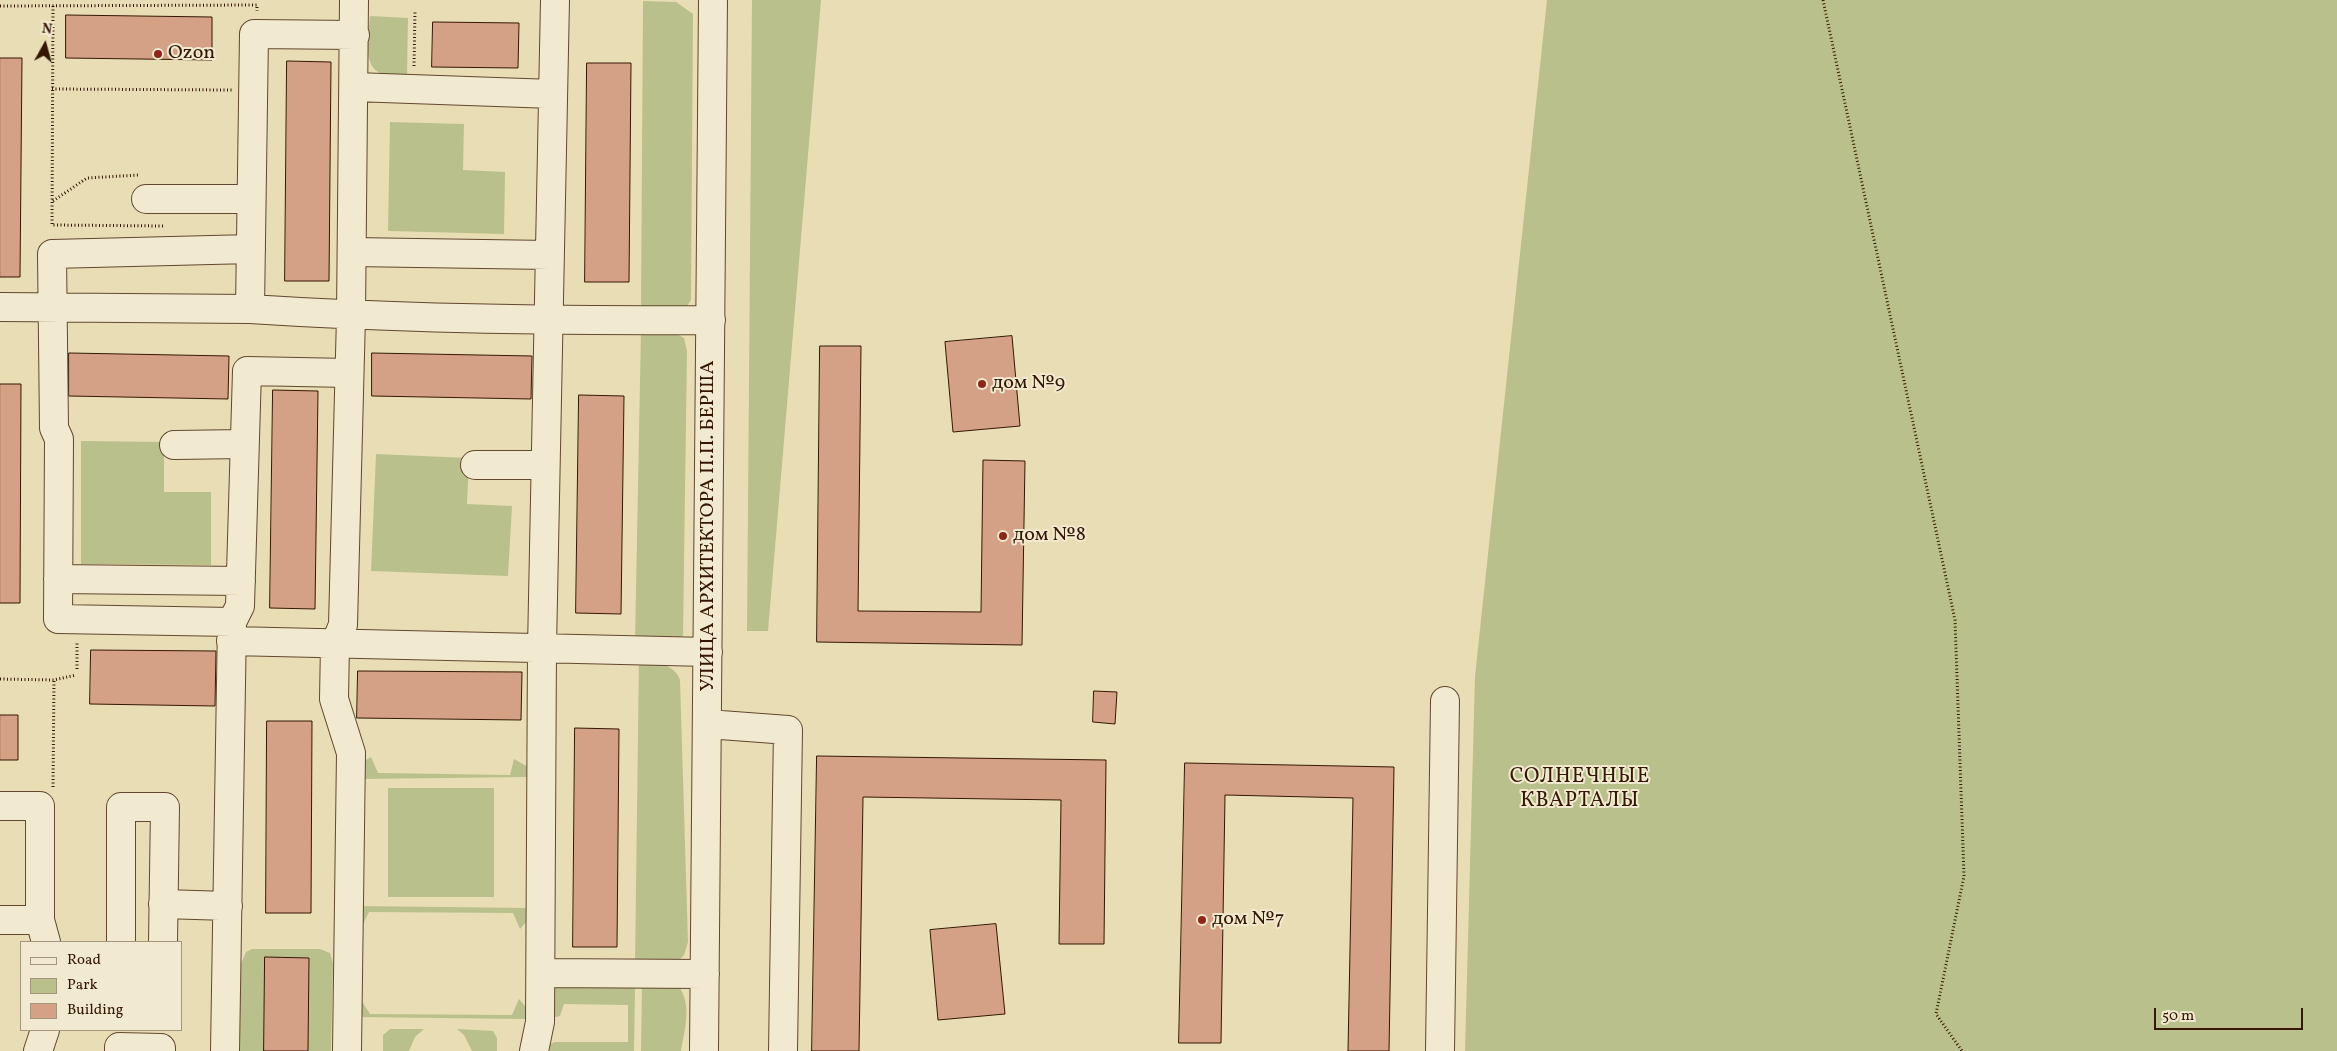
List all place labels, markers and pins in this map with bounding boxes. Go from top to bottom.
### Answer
place label: Ozon [168,42,215,66]
marker: Ozon [152,48,164,60]
place label: дом №9 [992,372,1065,396]
marker: дом №9 [976,378,988,390]
place label: дом №8 [1013,524,1086,548]
marker: дом №8 [997,530,1009,542]
place label: дом №7 [1212,908,1284,932]
marker: дом №7 [1196,914,1208,926]

